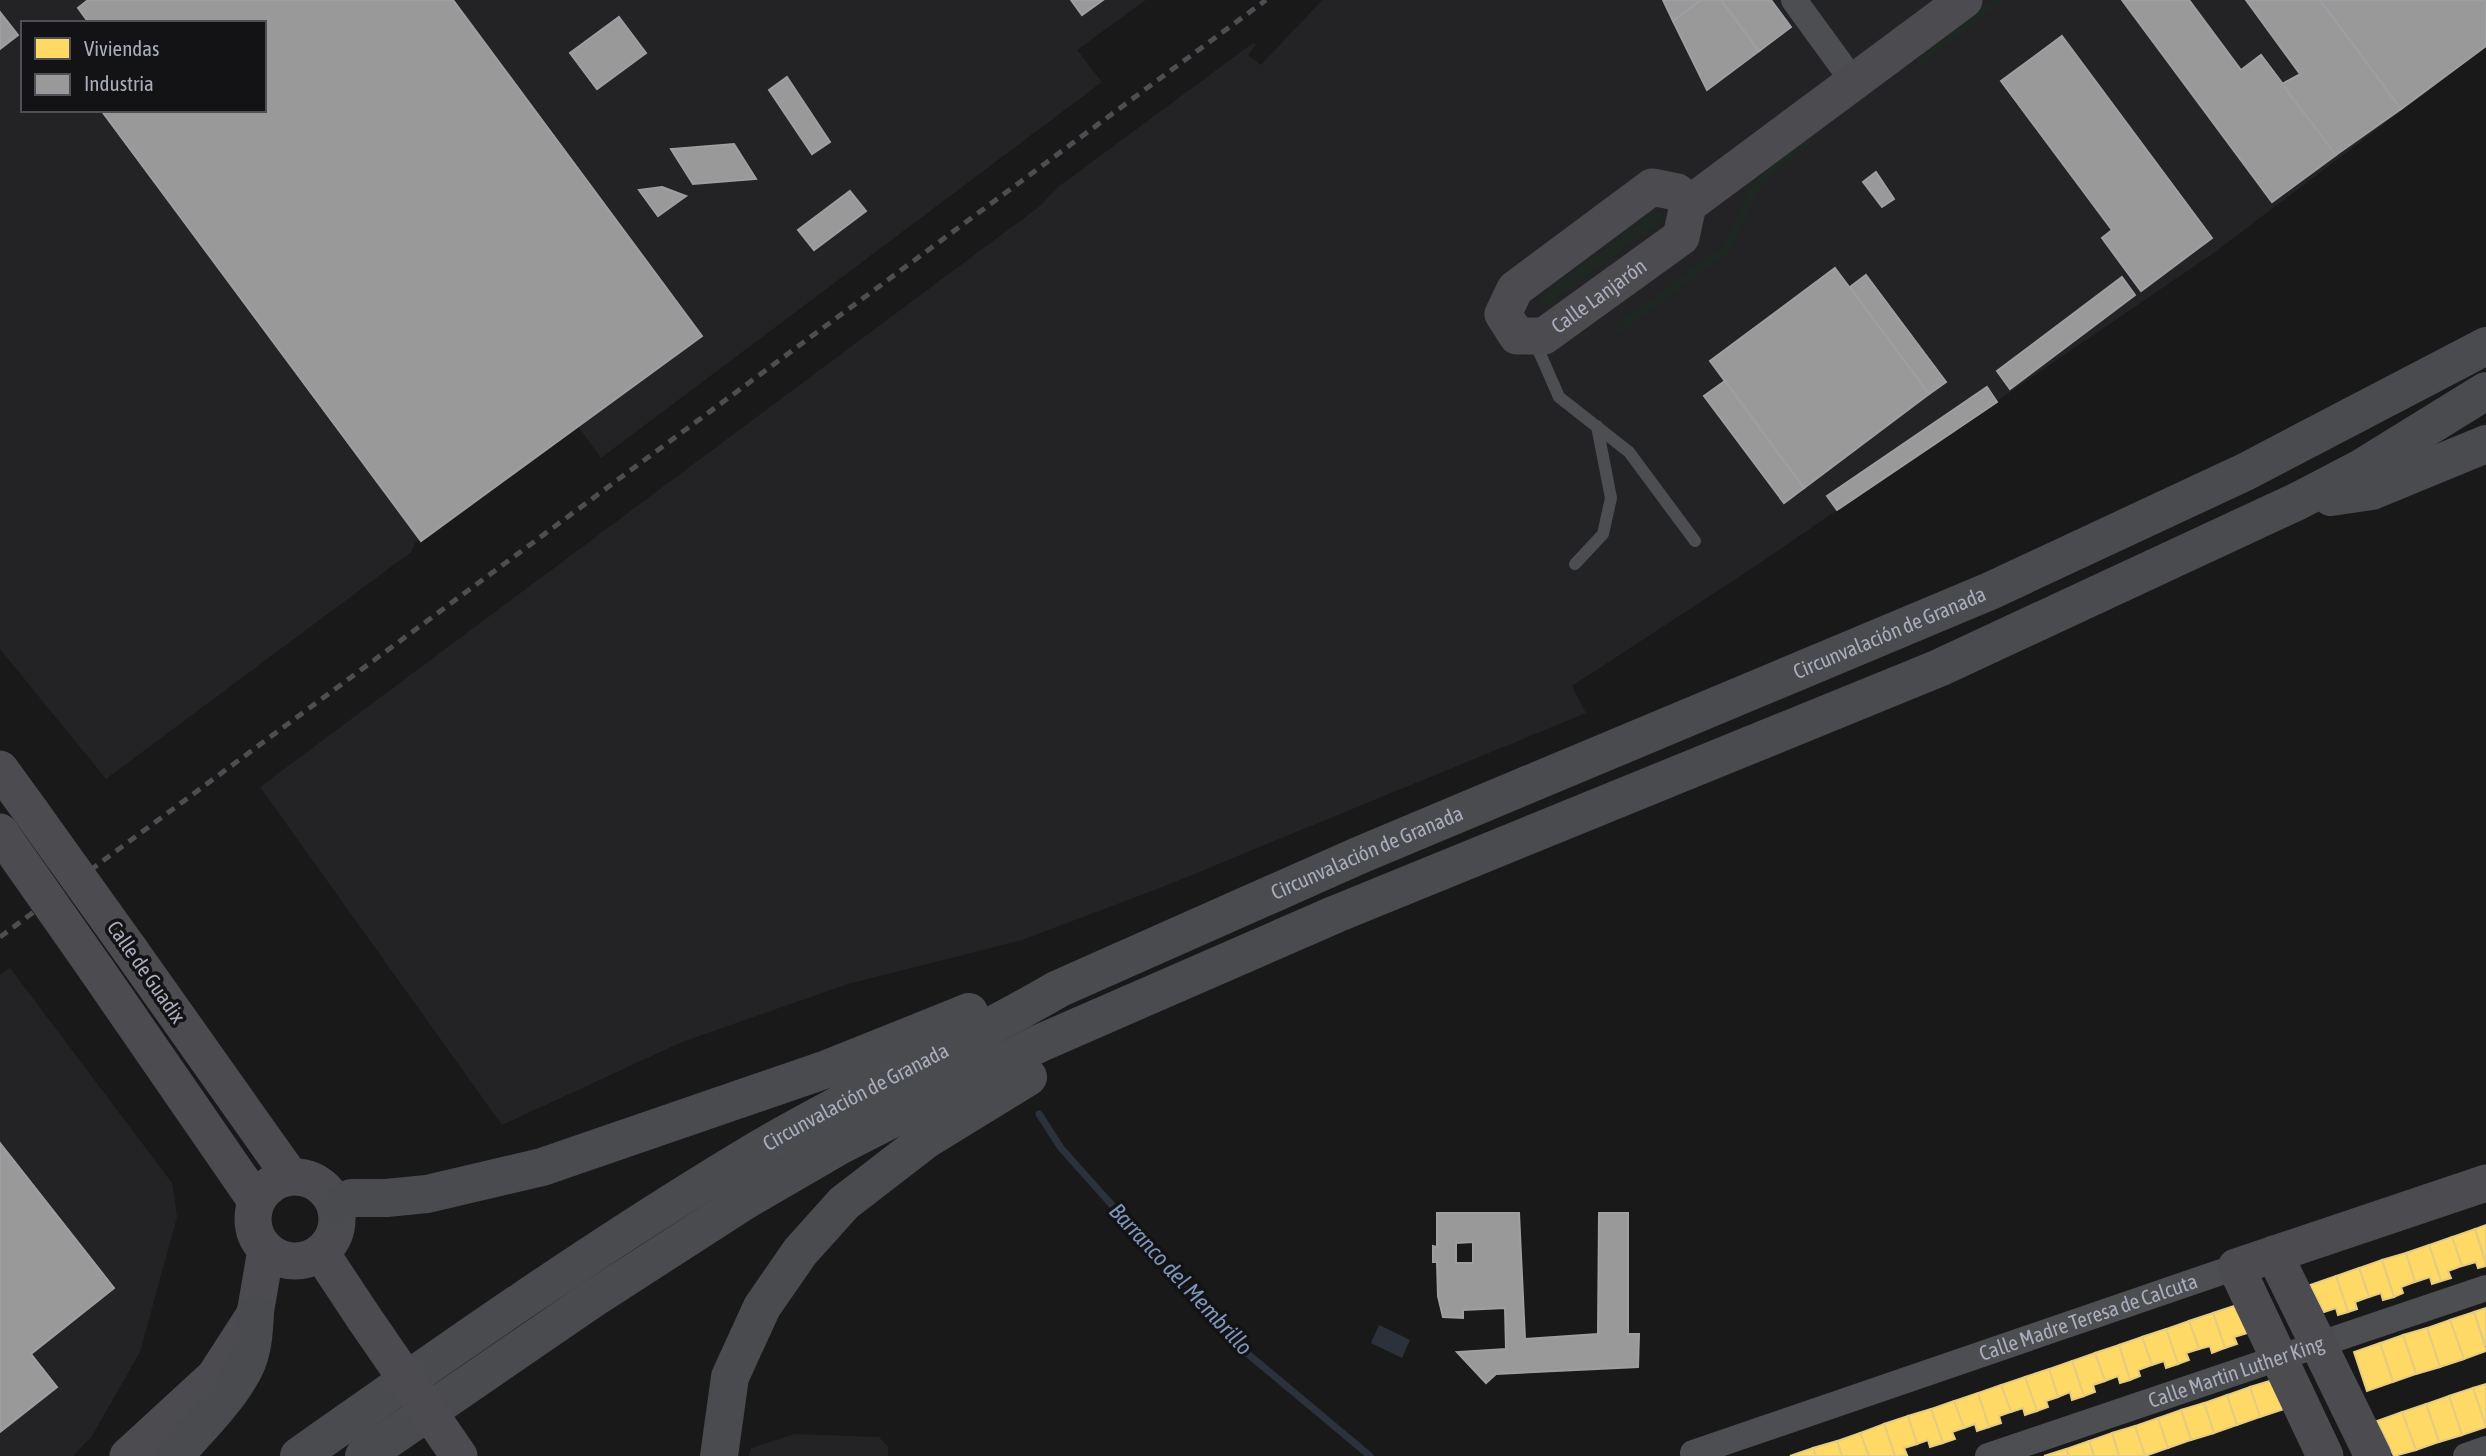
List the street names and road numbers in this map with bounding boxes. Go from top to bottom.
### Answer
street label: Calle Lanjarón [1546,253,1651,338]
street label: Circunvalación de Granada [1789,581,1989,683]
street label: Circunvalación de Granada [1267,800,1466,904]
street label: Calle de Guadix [103,916,191,1028]
street label: Circunvalación de Granada [758,1038,952,1155]
street label: Calle Madre Teresa de Calcuta [1976,1268,2200,1365]
street label: Calle Martin Luther King [2145,1331,2327,1412]

